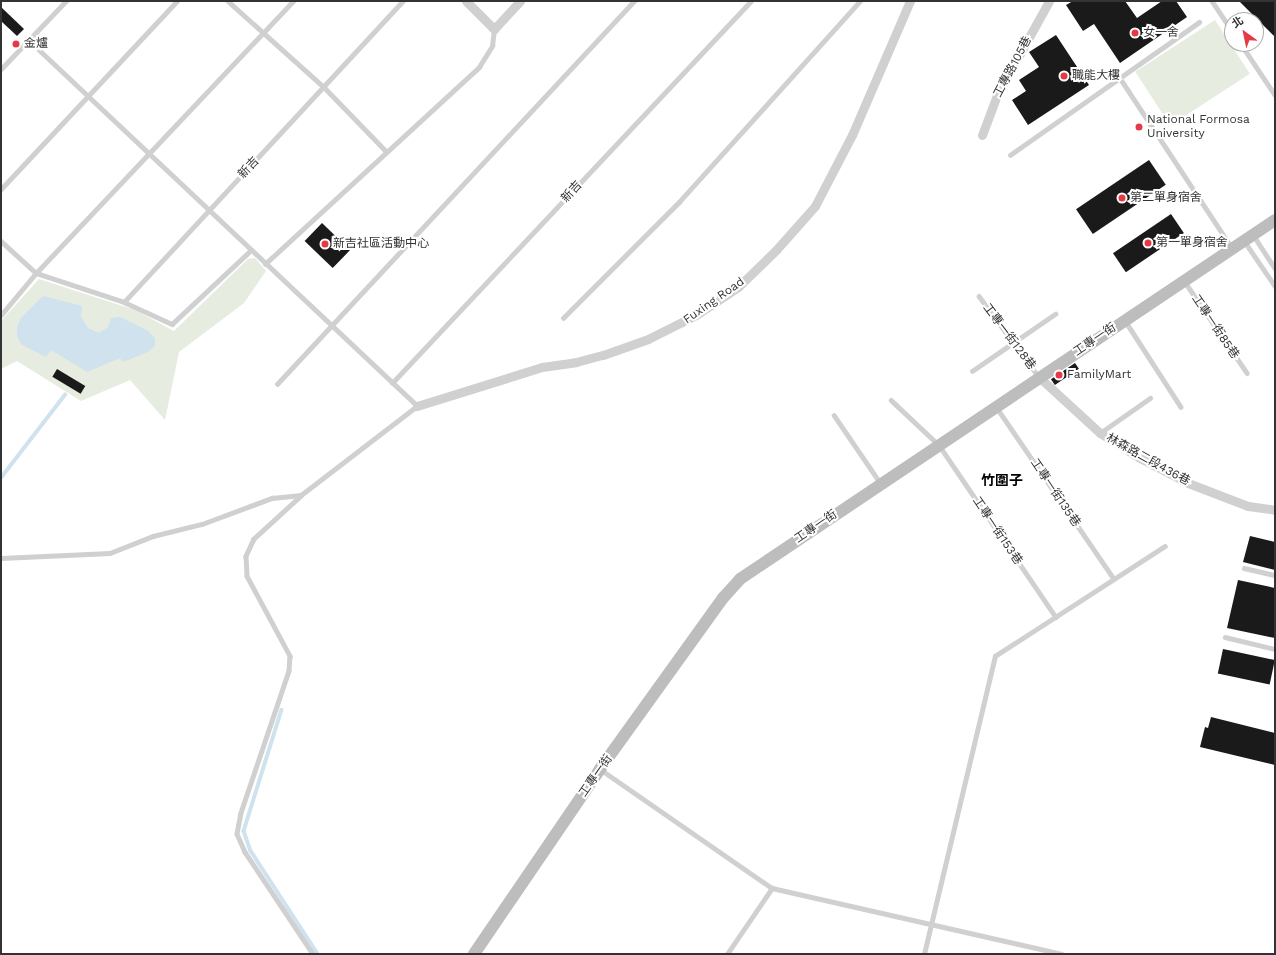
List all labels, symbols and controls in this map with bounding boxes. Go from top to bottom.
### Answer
north arrow [1224,12,1264,52]
text: 北 [1230,14,1246,31]
place label: 女一舍 [1143,26,1179,40]
marker: 女一舍 [1130,28,1140,38]
street label: 工專路105巷 [991,34,1035,100]
place label: 金爐 [24,37,48,51]
marker: 金爐 [11,39,21,49]
place label: 職能大樓 [1072,69,1120,83]
marker: 職能大樓 [1059,71,1069,81]
place label: National Formosa University [1147,113,1250,141]
marker: National Formosa University [1134,122,1144,132]
street label: 新吉 [236,154,262,182]
street label: 新吉 [559,178,585,206]
place label: 第二單身宿舍 [1130,191,1202,205]
marker: 第二單身宿舍 [1117,193,1127,203]
place label: 第一單身宿舍 [1156,236,1228,250]
place label: 新吉社區活動中心 [333,237,429,251]
marker: 第一單身宿舍 [1143,238,1153,248]
marker: 新吉社區活動中心 [320,239,330,249]
street label: Fuxing Road [681,275,747,327]
street label: 工專一街85巷 [1188,292,1242,362]
street label: 工專一街128巷 [979,301,1039,373]
street label: 工專一街 [1071,321,1119,359]
place label: FamilyMart [1067,368,1131,382]
marker: FamilyMart [1054,370,1064,380]
street label: 林森路二段436巷 [1104,431,1192,489]
street label: 工專一街135巷 [1027,456,1083,530]
district label: 竹圍子 [981,472,1023,488]
street label: 工專一街153巷 [969,494,1025,568]
street label: 工專一街 [792,508,840,546]
street label: 工專一街 [576,752,616,800]

